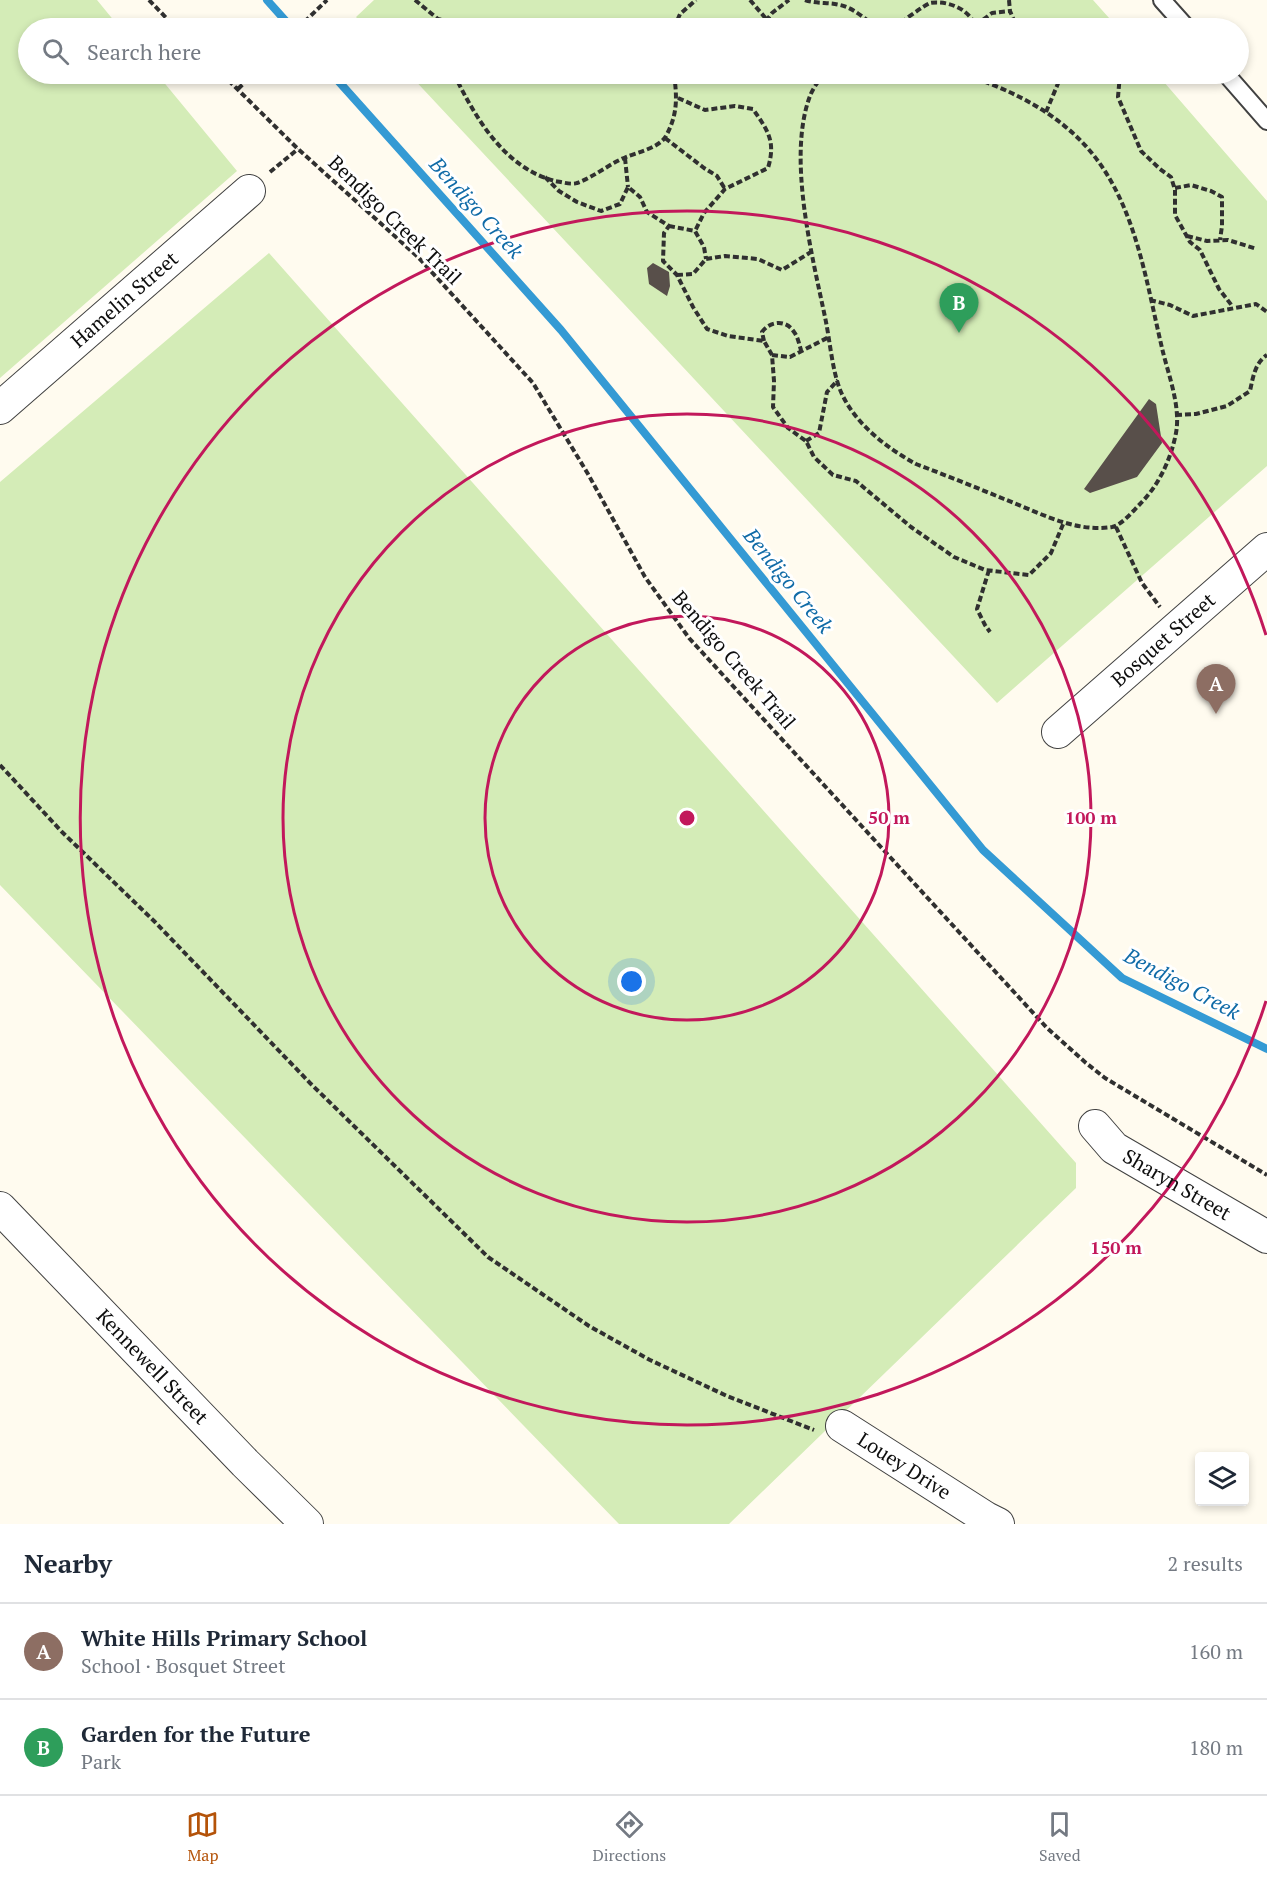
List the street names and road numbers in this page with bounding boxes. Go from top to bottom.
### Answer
street label: Bendigo Creek Trail [323,149,468,290]
street label: Hamelin Street [65,245,184,353]
street label: Bendigo Creek Trail [667,585,802,735]
street label: Bosquet Street [1105,586,1221,692]
street label: Sharyn Street [1118,1142,1237,1227]
street label: Kennewell Street [91,1303,215,1430]
street label: Louey Drive [853,1426,957,1505]

